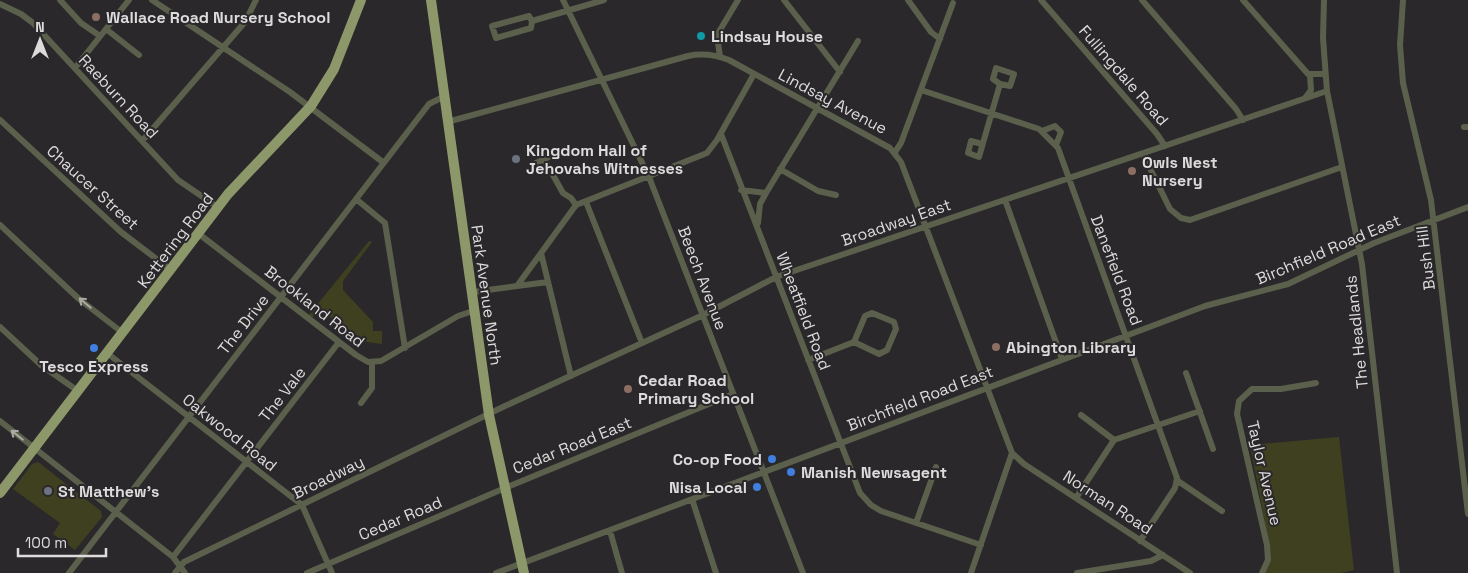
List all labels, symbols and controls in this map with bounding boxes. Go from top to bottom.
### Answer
place label: Wallace Road Nursery School [106,7,330,28]
marker: Wallace Road Nursery School [90,11,102,23]
north arrow [15,15,65,65]
text: N [35,18,45,36]
street label: Fullingdale Road [1074,21,1173,130]
place label: Lindsay House [711,26,823,47]
marker: Lindsay House [695,30,707,42]
street label: Raeburn Road [74,50,163,143]
street label: Lindsay Avenue [775,64,891,139]
street label: Chaucer Street [42,140,143,234]
place label: Kingdom Hall of Jehovahs Witnesses [526,140,683,179]
place label: Owls Nest Nursery [1142,152,1218,191]
marker: Kingdom Hall of Jehovahs Witnesses [510,153,522,165]
marker: Owls Nest Nursery [1126,165,1138,177]
street label: Kettering Road [133,188,218,292]
street label: Broadway East [838,194,954,251]
street label: Birchfield Road East [1253,210,1404,289]
street label: Danefield Road [1086,212,1147,328]
street label: Beech Avenue [673,223,732,333]
street label: Park Avenue North [466,224,507,367]
street label: Bush Hill [1411,224,1440,291]
street label: Wheatfield Road [771,249,836,373]
street label: Brookland Road [260,261,369,352]
street label: The Headlands [1340,274,1373,390]
street label: The Drive [213,290,274,359]
one-way arrow [78,297,91,308]
place label: Abington Library [1006,337,1136,358]
marker: Abington Library [990,341,1002,353]
marker: Tesco Express [88,342,100,354]
place label: Tesco Express [39,356,149,377]
street label: Birchfield Road East [844,361,996,436]
street label: The Vale [254,362,311,426]
place label: Cedar Road Primary School [638,370,754,409]
marker: Cedar Road Primary School [622,383,634,395]
street label: Oakwood Road [178,389,281,476]
street label: Cedar Road East [510,412,635,479]
street label: Taylor Avenue [1242,419,1287,528]
one-way arrow [11,430,24,441]
place label: Co-op Food [673,449,762,470]
street label: Broadway [289,451,367,504]
marker: Co-op Food [766,453,778,465]
place label: Manish Newsagent [801,462,947,483]
marker: Manish Newsagent [785,466,797,478]
street label: Norman Road [1059,466,1157,539]
place label: Nisa Local [669,477,747,498]
place label: St Matthew's [58,481,159,502]
marker: Nisa Local [751,481,763,493]
marker: St Matthew's [42,485,54,497]
street label: Cedar Road [355,491,445,545]
scale bar [18,526,105,558]
text: 100 m [25,533,67,552]

